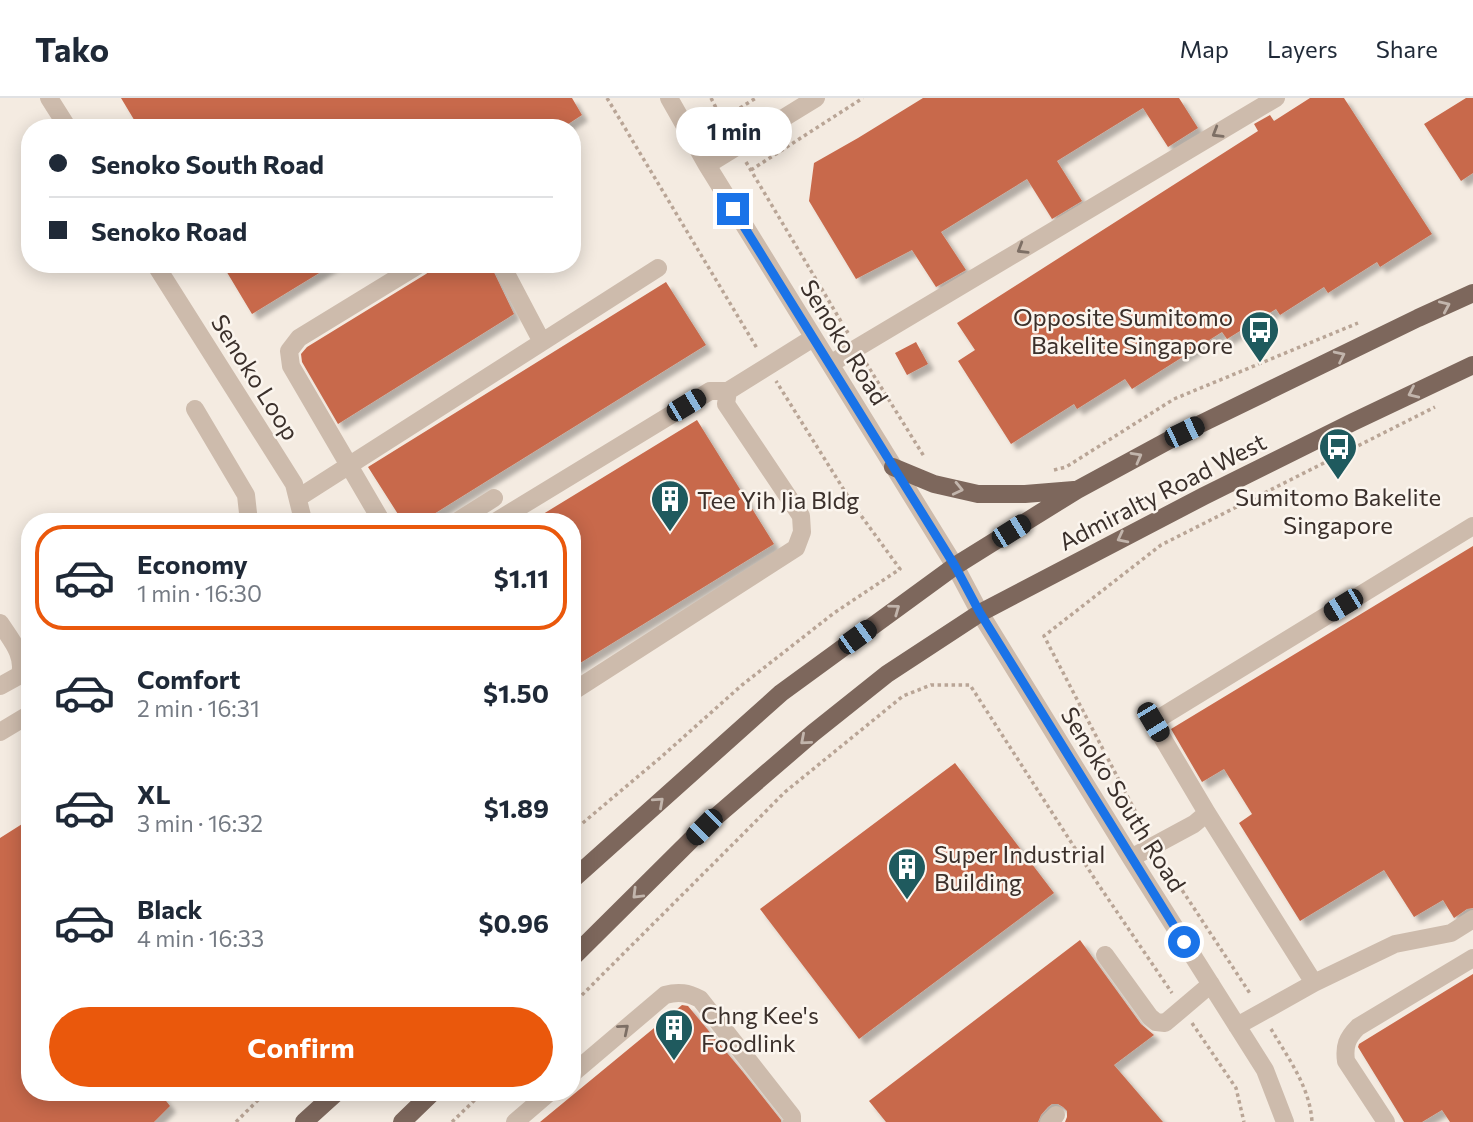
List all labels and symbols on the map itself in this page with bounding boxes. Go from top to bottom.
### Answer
callout: 1 min [675,108,791,156]
one-way arrow [1212,125,1225,138]
route end [717,193,749,225]
one-way arrow [1016,241,1029,254]
street label: Senoko Road [795,274,895,410]
one-way arrow [1438,300,1451,314]
place label: Opposite Sumitomo Bakelite Singapore [1013,302,1233,359]
street label: Senoko Loop [206,309,306,445]
bus stop icon: Opposite Sumitomo Bakelite Singapore [1239,309,1281,364]
one-way arrow [1333,350,1345,364]
car [663,385,710,425]
one-way arrow [1408,385,1420,399]
car [1161,413,1208,451]
street label: Admiralty Road West [1054,426,1271,556]
bus stop icon: Sumitomo Bakelite Singapore [1317,426,1359,481]
one-way arrow [1129,452,1142,466]
building icon: Tee Yih Jia Bldg [649,478,691,533]
one-way arrow [952,481,964,495]
place label: Sumitomo Bakelite Singapore [1235,482,1441,539]
place label: Tee Yih Jia Bldg [697,485,859,514]
car [988,511,1035,551]
one-way arrow [1117,530,1129,544]
car [1320,585,1367,625]
one-way arrow [887,605,900,617]
car [834,616,881,658]
car [1134,699,1173,745]
street label: Senoko South Road [1055,701,1193,897]
one-way arrow [800,732,813,744]
one-way arrow [651,798,664,810]
car [682,805,727,849]
place label: Super Industrial Building [934,839,1105,896]
building icon: Super Industrial Building [886,846,928,901]
one-way arrow [632,885,645,898]
route start [1168,926,1200,958]
place label: Chng Kee's Foodlink [701,1000,819,1057]
building icon: Chng Kee's Foodlink [653,1007,695,1062]
one-way arrow [617,1025,629,1038]

